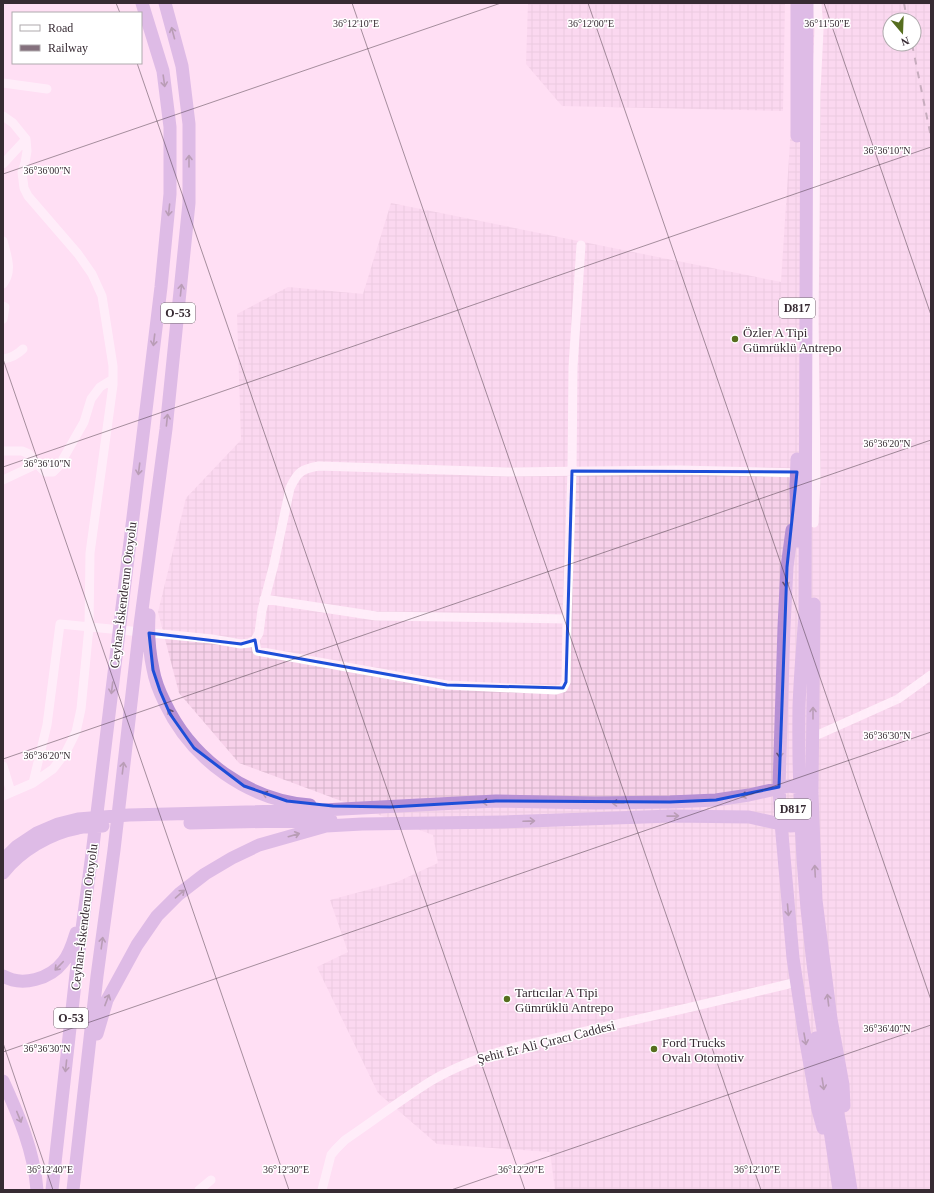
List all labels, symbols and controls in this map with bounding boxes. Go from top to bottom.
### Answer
legend [12,12,142,64]
north arrow [882,12,922,52]
text: 36°12'10"E [333,18,379,29]
text: 36°12'00"E [568,18,614,29]
text: 36°11'50"E [804,18,850,29]
text: Road [48,21,73,35]
one-way arrow [169,26,176,39]
text: N [899,34,911,48]
text: Railway [48,41,88,55]
one-way arrow [160,74,168,87]
text: 36°36'10"N [863,145,911,156]
one-way arrow [185,155,193,168]
text: 36°36'00"N [23,165,71,176]
one-way arrow [165,203,172,216]
one-way arrow [177,284,184,297]
road number: D817 [779,298,815,318]
road number: O-53 [161,303,195,323]
place label: Özler A Tipi Gümrüklü Antrepo [743,325,842,355]
one-way arrow [151,333,158,346]
marker: Özler A Tipi Gümrüklü Antrepo [730,334,740,344]
one-way arrow [163,414,171,427]
text: 36°36'20"N [863,438,911,449]
text: 36°36'10"N [23,458,71,469]
one-way arrow [135,462,143,475]
street label: Ceyhan-İskenderun Otoyolu [107,520,140,669]
one-way arrow [782,574,790,587]
one-way arrow [108,681,116,694]
one-way arrow [809,707,817,720]
one-way arrow [167,708,174,720]
text: 36°36'30"N [863,730,911,741]
one-way arrow [776,745,784,758]
text: 36°36'20"N [23,750,71,761]
one-way arrow [119,762,127,775]
one-way arrow [262,791,275,798]
one-way arrow [741,791,754,799]
one-way arrow [482,798,495,805]
one-way arrow [612,799,625,806]
road number: D817 [775,799,811,819]
one-way arrow [666,812,679,820]
one-way arrow [522,818,535,825]
one-way arrow [287,831,300,838]
street label: Ceyhan-İskenderun Otoyolu [68,842,101,991]
one-way arrow [811,865,819,878]
one-way arrow [175,889,185,899]
one-way arrow [785,903,792,916]
one-way arrow [98,937,106,950]
one-way arrow [54,961,64,971]
place label: Tartıcılar A Tipi Gümrüklü Antrepo [515,985,614,1015]
marker: Tartıcılar A Tipi Gümrüklü Antrepo [502,994,512,1004]
one-way arrow [824,994,832,1007]
one-way arrow [104,995,112,1007]
road number: O-53 [54,1008,88,1028]
street label: Şehit Er Ali Çıracı Caddesi [476,1018,617,1066]
text: 36°36'40"N [863,1023,911,1034]
one-way arrow [801,1032,809,1045]
place label: Ford Trucks Ovalı Otomotiv [662,1035,744,1065]
text: 36°36'30"N [23,1043,71,1054]
marker: Ford Trucks Ovalı Otomotiv [649,1044,659,1054]
one-way arrow [62,1059,70,1072]
one-way arrow [819,1077,827,1090]
one-way arrow [15,1110,23,1122]
text: 36°12'40"E [27,1164,73,1175]
text: 36°12'30"E [263,1164,309,1175]
text: 36°12'20"E [498,1164,544,1175]
text: 36°12'10"E [734,1164,780,1175]

